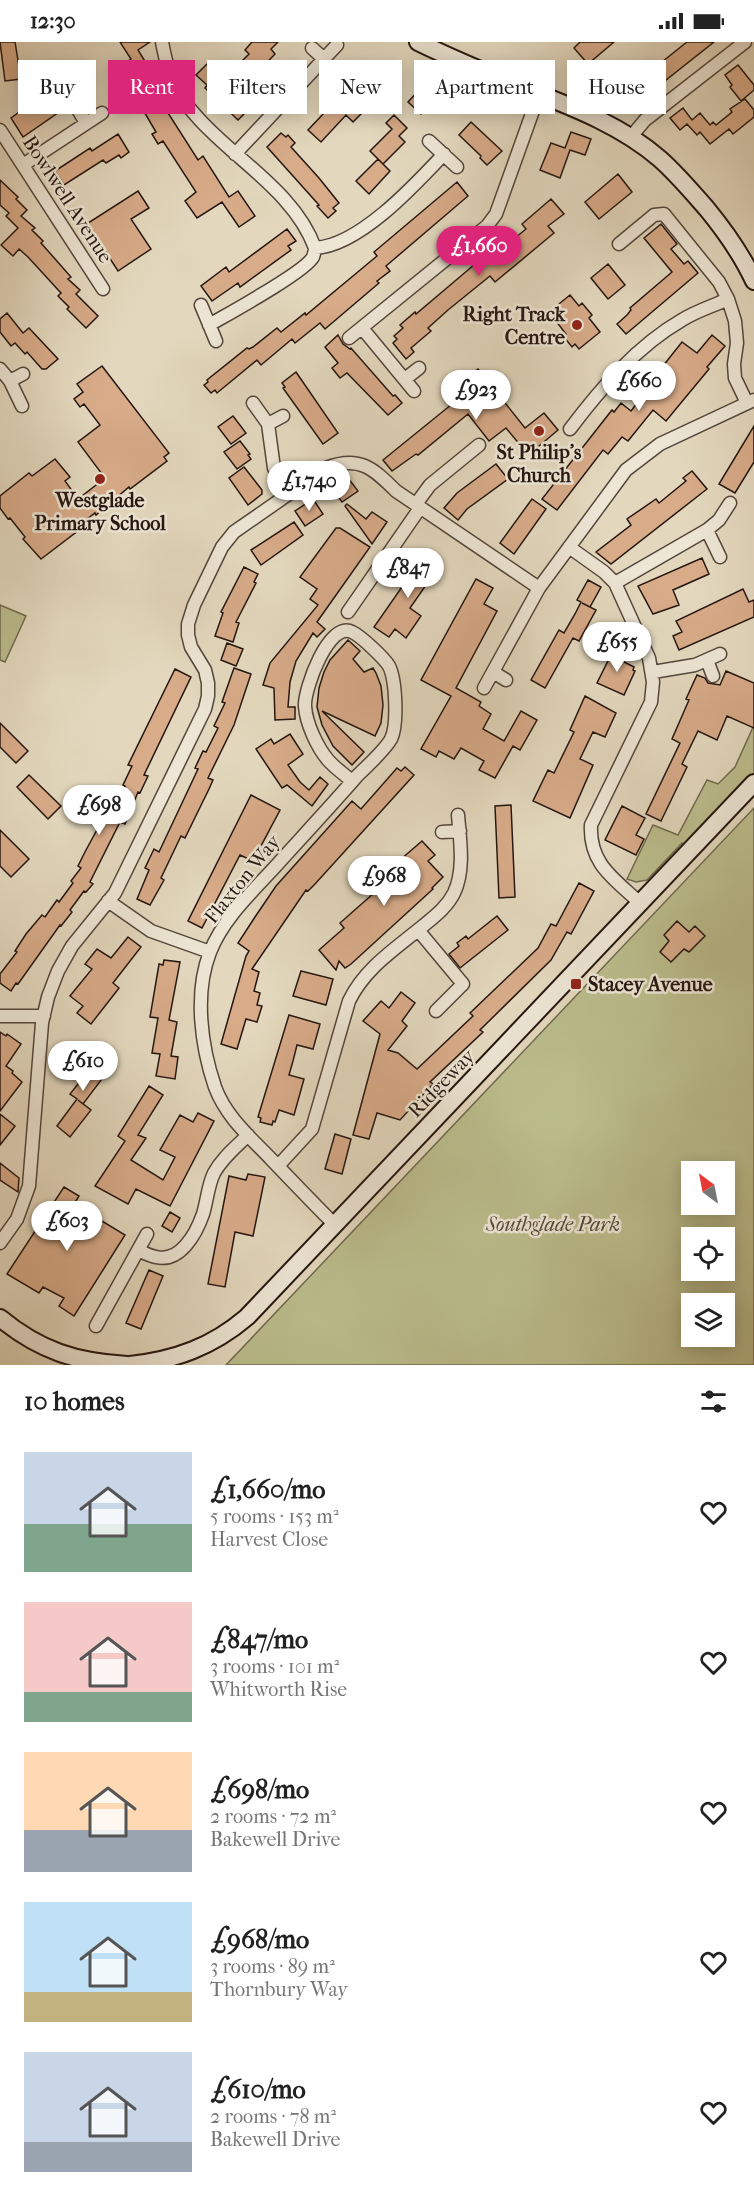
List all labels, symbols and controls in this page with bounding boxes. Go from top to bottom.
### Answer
text: 12:30 [30,8,76,34]
chip: Buy [18,60,96,114]
chip: Rent [108,60,195,114]
chip: Filters [207,60,307,114]
chip: New [319,60,402,114]
chip: Apartment [414,60,555,114]
chip: House [567,60,666,114]
street label: Bowlwell Avenue [18,131,117,267]
pin: £1,660 [430,226,528,277]
text: £1,660 [450,234,508,257]
place label: Right Track Centre [463,303,566,349]
marker: Right Track Centre [570,318,584,332]
pin: £660 [603,361,675,412]
text: £660 [616,369,662,392]
pin: £923 [440,370,512,421]
text: £923 [455,378,497,401]
marker: St Philip's Church [532,424,546,438]
place label: St Philip's Church [497,441,582,487]
pin: £1,740 [260,461,358,512]
text: £1,740 [281,469,337,492]
marker: Westglade Primary School [93,472,107,486]
place label: Westglade Primary School [34,489,166,535]
pin: £847 [372,548,444,599]
text: £847 [386,556,430,579]
pin: £655 [581,622,653,673]
text: £655 [596,630,638,653]
pin: £698 [63,785,135,836]
text: £698 [77,793,121,816]
street label: Flaxton Way [200,829,286,928]
pin: £968 [348,856,420,907]
text: £968 [362,864,406,887]
place label: Stacey Avenue [588,973,713,996]
marker: Stacey Avenue [569,977,583,991]
pin: £610 [47,1041,119,1092]
street label: Ridgeway [403,1044,480,1122]
text: £610 [62,1049,104,1072]
north arrow [681,1161,735,1215]
map controls [681,1161,735,1347]
pin: £603 [31,1201,103,1252]
text: £603 [45,1209,89,1232]
park label: Southglade Park [485,1213,620,1236]
button: locate [681,1227,735,1281]
button: layers [681,1293,735,1347]
icon: filters [697,1385,730,1418]
text: 10 homes [24,1386,125,1417]
text: £1,660/mo [210,1474,325,1505]
icon: home [72,1476,144,1548]
icon: heart [697,1496,730,1529]
text: 5 rooms · 153 m² [210,1505,339,1528]
text: Harvest Close [210,1528,328,1551]
text: £847/mo [210,1624,308,1655]
icon: home [72,1626,144,1698]
icon: heart [697,1646,730,1679]
text: 3 rooms · 101 m² [210,1655,339,1678]
text: Whitworth Rise [210,1678,347,1701]
text: £698/mo [210,1774,309,1805]
icon: home [72,1776,144,1848]
icon: heart [697,1796,730,1829]
text: 2 rooms · 72 m² [210,1805,336,1828]
text: Bakewell Drive [210,1828,341,1851]
text: £968/mo [210,1924,309,1955]
icon: home [72,1926,144,1998]
icon: heart [697,1946,730,1979]
text: 3 rooms · 89 m² [210,1955,335,1978]
text: Thornbury Way [210,1978,348,2001]
text: £610/mo [210,2074,306,2105]
icon: home [72,2076,144,2148]
icon: heart [697,2096,730,2129]
text: 2 rooms · 78 m² [210,2105,336,2128]
text: Bakewell Drive [210,2128,341,2151]

